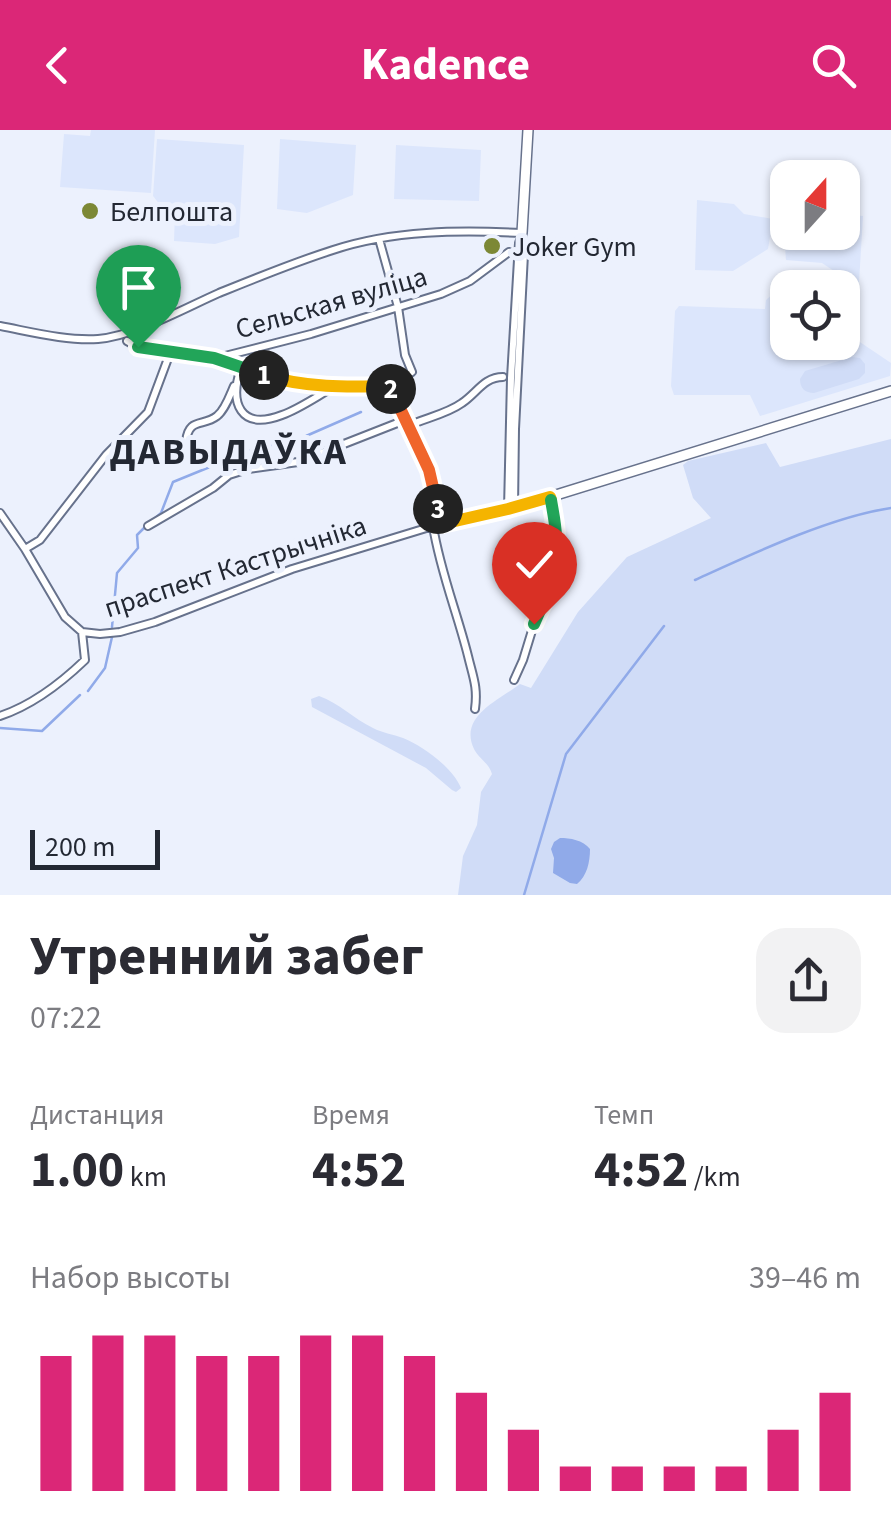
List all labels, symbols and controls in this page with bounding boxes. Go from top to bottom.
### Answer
text: Kadence [361,33,530,97]
icon: back [30,38,85,93]
icon: search [806,38,861,93]
north arrow [770,160,860,250]
map controls [770,160,860,360]
place label: Белпошта [110,192,233,232]
marker: Белпошта [79,200,101,222]
place label: Joker Gym [512,227,637,267]
marker: Joker Gym [481,235,503,257]
pin [96,245,181,348]
street label: Сельская вуліца [231,257,432,349]
icon: arrive [111,260,166,315]
button: locate [770,270,860,360]
pin: 1 [239,350,289,400]
text: 1 [257,355,271,395]
pin: 2 [366,364,416,414]
text: 2 [384,369,398,409]
district label: ДАВЫДАЎКА [110,425,348,479]
pin: 3 [413,484,463,534]
text: 3 [431,489,445,529]
street label: праспект Кастрычніка [99,506,372,628]
pin [492,522,577,625]
icon: check [507,537,562,592]
scale bar [30,825,160,870]
text: 200 m [45,827,116,867]
text: Утренний забег [30,918,424,996]
button: share [756,928,861,1033]
text: 07:22 [30,995,102,1041]
text: Дистанция [30,1095,164,1135]
text: Время [312,1095,390,1135]
text: Темп [594,1095,654,1135]
text: 1.00 [30,1135,124,1206]
text: 4:52 [312,1135,406,1206]
text: 4:52 [594,1135,688,1206]
text: km [124,1157,167,1197]
text: /km [688,1157,741,1197]
text: Набор высоты [30,1255,231,1301]
text: 39–46 m [749,1255,861,1301]

